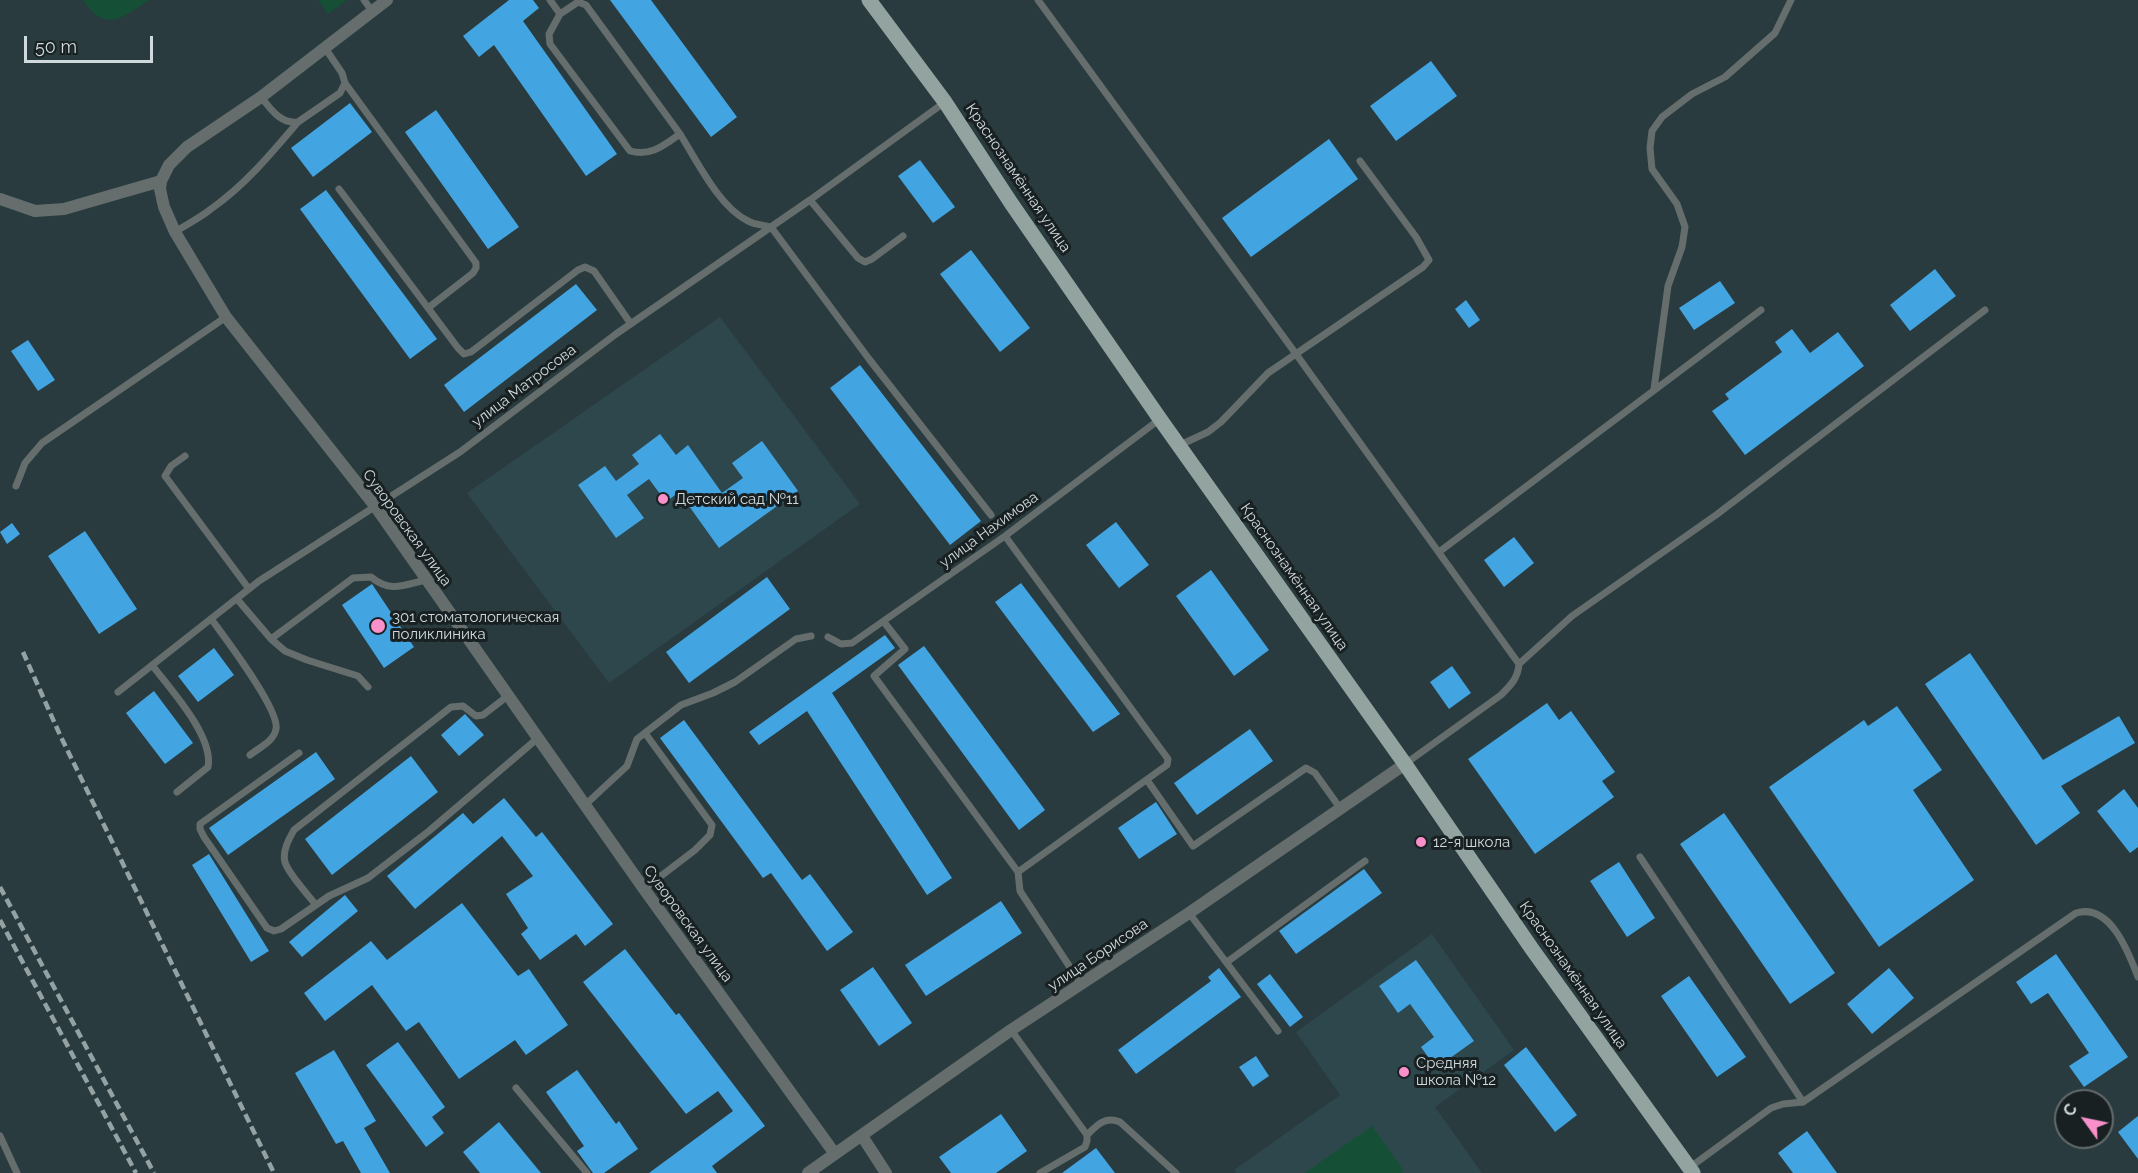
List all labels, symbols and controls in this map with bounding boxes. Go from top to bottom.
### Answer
scale bar [27,24,156,62]
text: 50 m [35,36,77,57]
street label: Краснознамённая улица [961,100,1075,256]
street label: улица Матросова [468,341,580,431]
street label: Суворовская улица [359,466,455,590]
street label: улица Нахимова [936,488,1042,572]
place label: Детский сад №11 [675,490,799,508]
marker: Детский сад №11 [656,492,670,506]
street label: Краснознамённая улица [1236,500,1352,654]
place label: 301 стоматологическая поликлиника [392,608,559,643]
marker: 301 стоматологическая поликлиника [369,617,387,635]
place label: 12-я школа [1433,833,1510,851]
marker: 12-я школа [1414,835,1428,849]
street label: Суворовская улица [640,862,736,986]
street label: Краснознамённая улица [1515,898,1631,1052]
street label: улица Борисова [1045,915,1151,995]
place label: Средняя школа №12 [1416,1054,1496,1089]
marker: Средняя школа №12 [1397,1065,1411,1079]
north arrow [2054,1089,2114,1149]
text: С [2059,1100,2081,1120]

